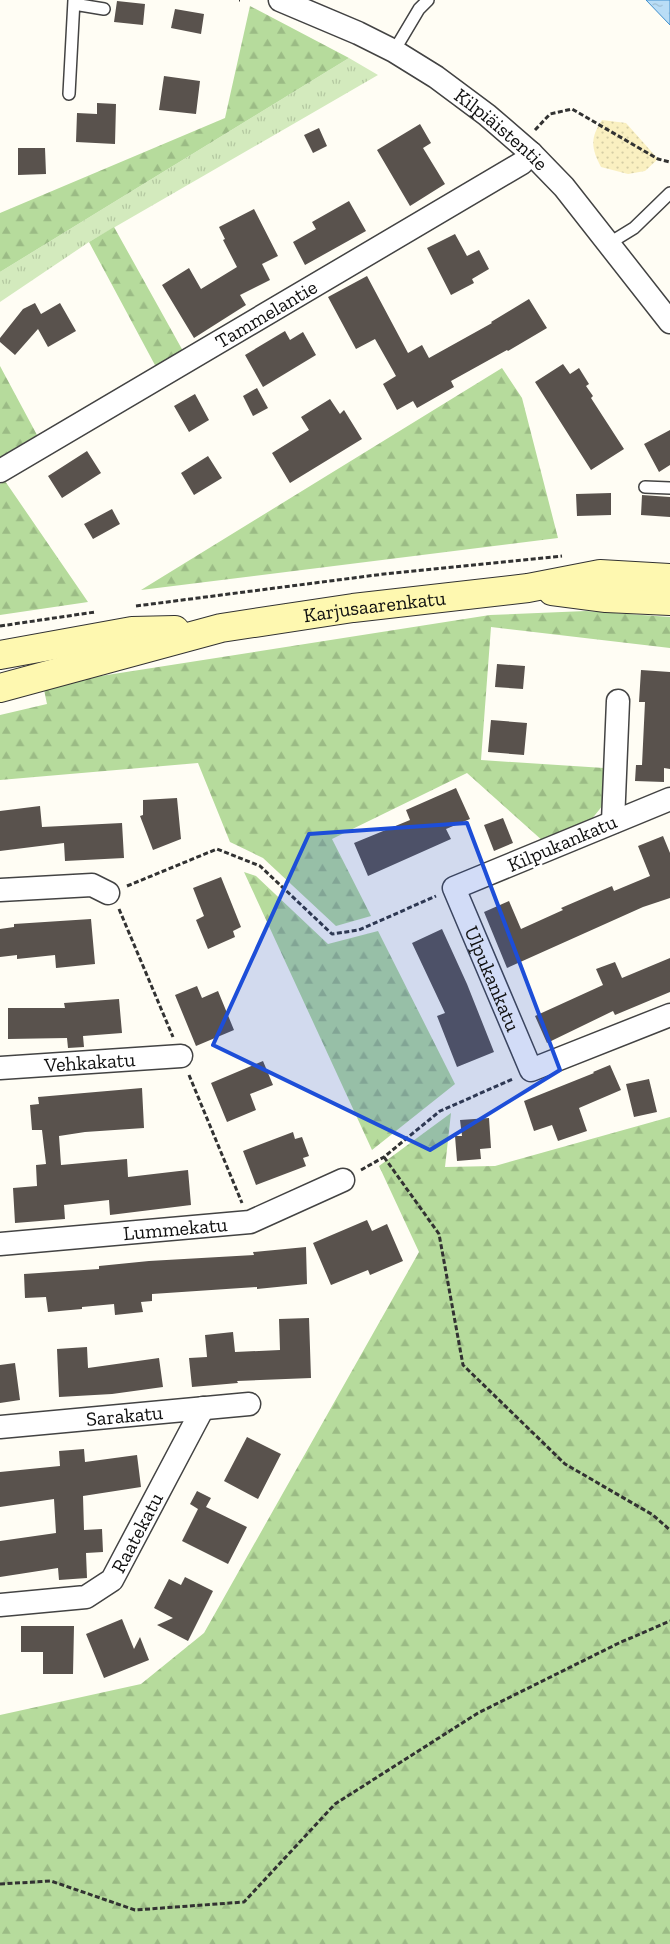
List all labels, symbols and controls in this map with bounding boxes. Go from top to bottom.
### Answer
street label: Kilpiäistentie [450,83,553,175]
street label: Tammelantie [211,275,321,353]
street label: Karjusaarenkatu [302,585,447,627]
street label: Kilpukankatu [504,809,620,877]
street label: Ulpukankatu [459,922,525,1035]
street label: Vehkakatu [43,1047,136,1077]
street label: Lummekatu [122,1212,229,1245]
street label: Sarakatu [85,1400,164,1431]
street label: Raatekatu [106,1488,168,1577]

